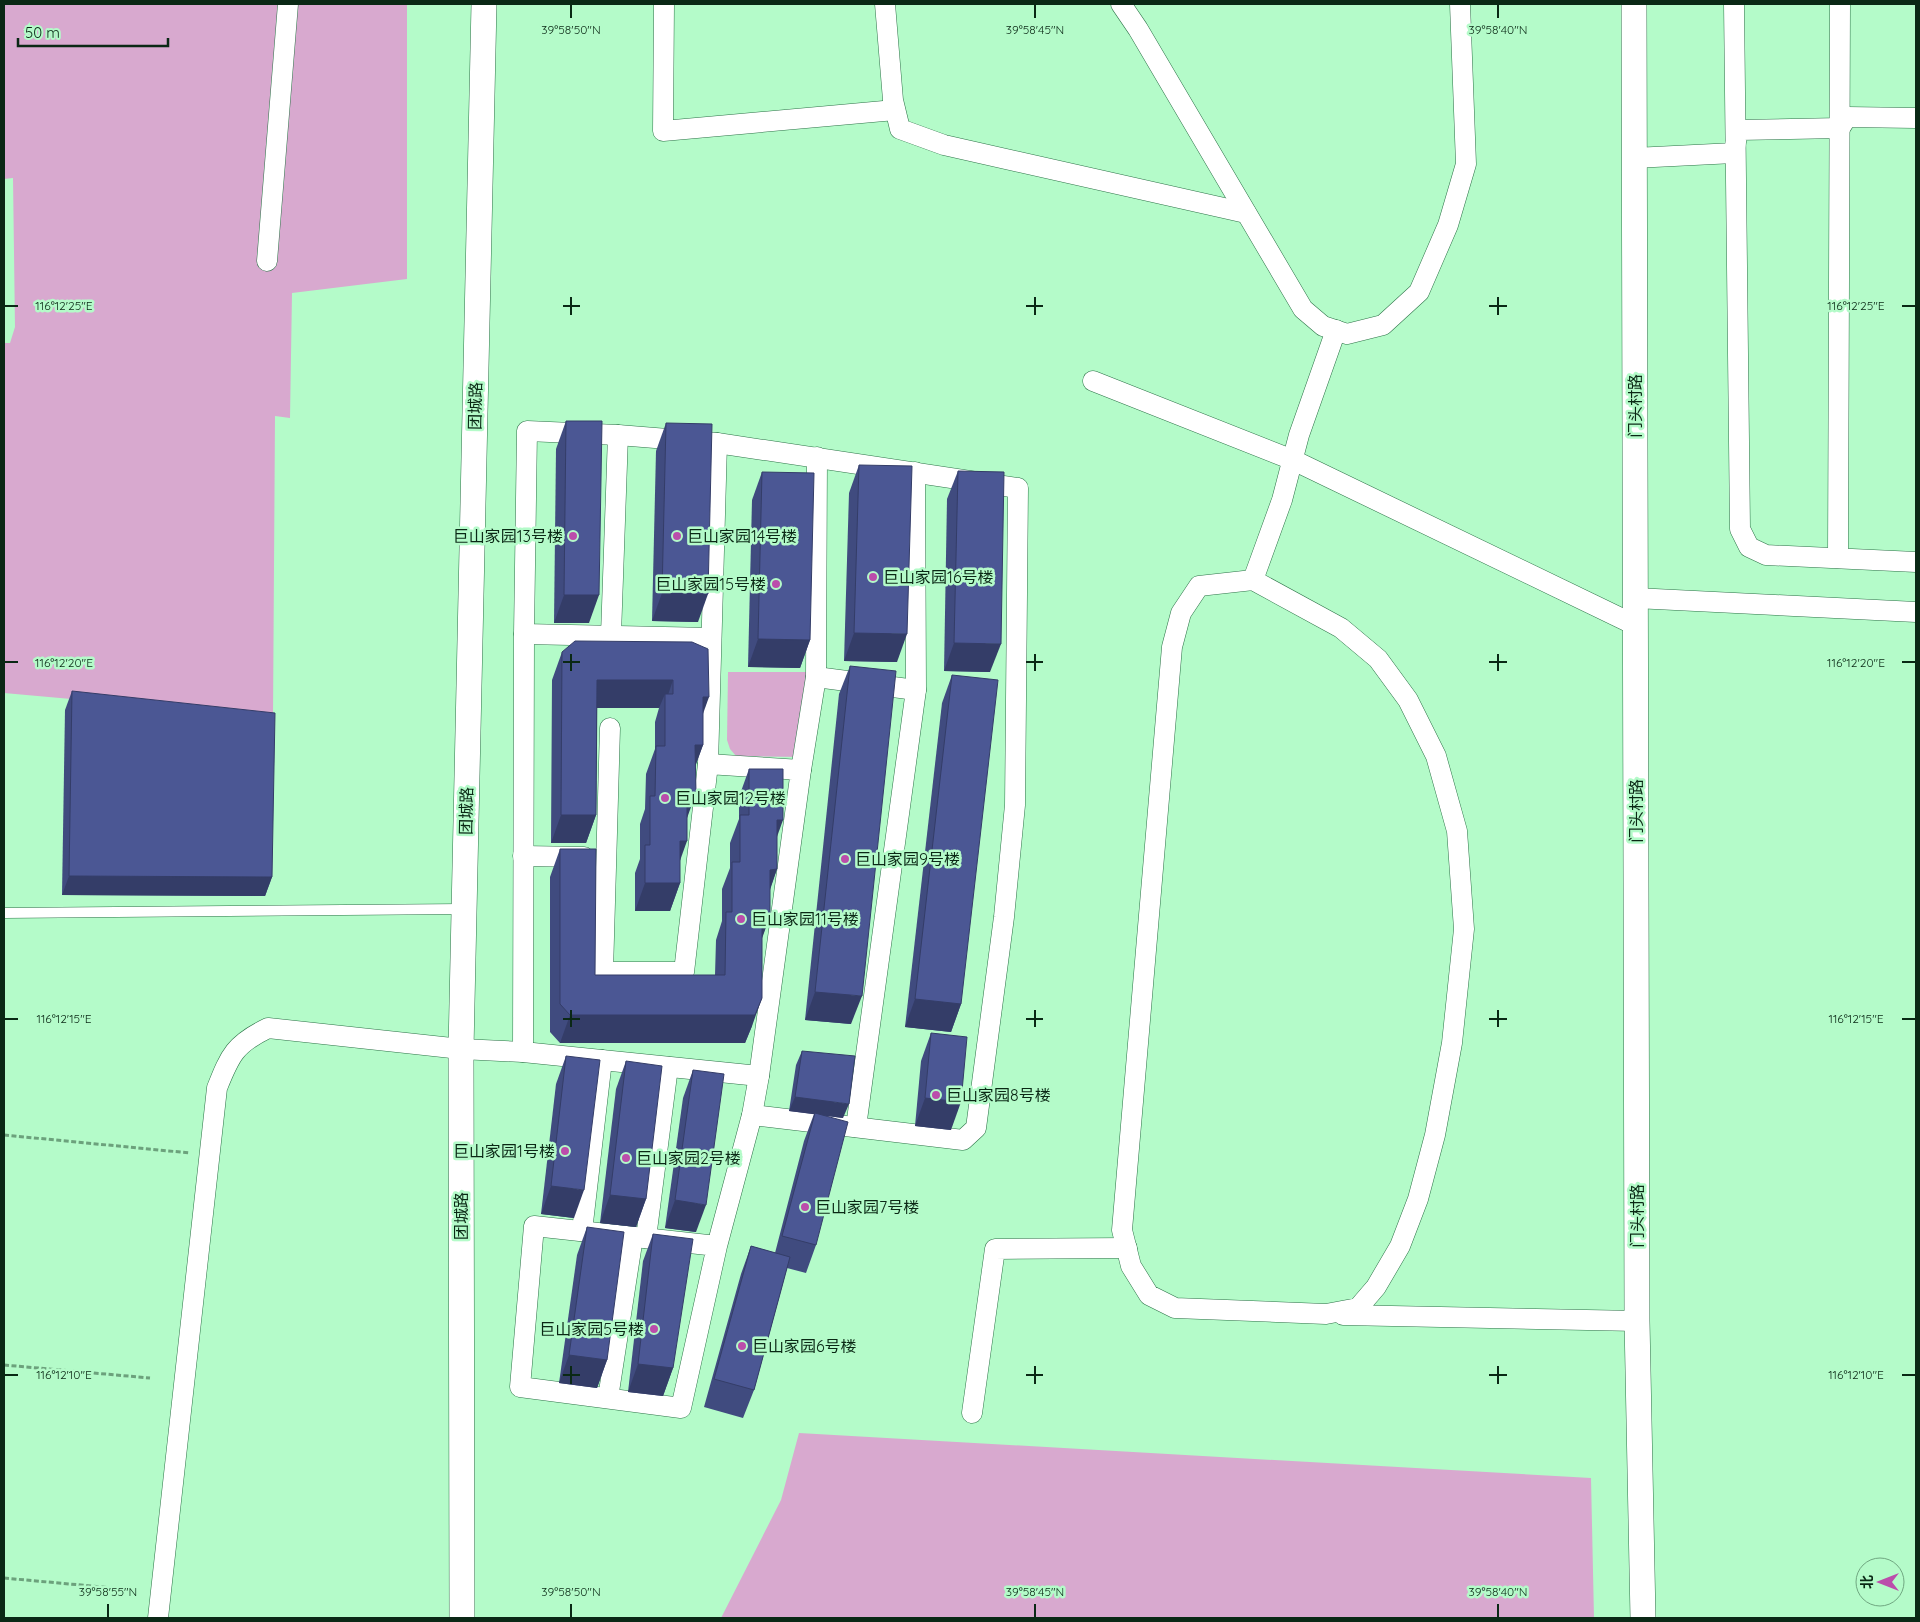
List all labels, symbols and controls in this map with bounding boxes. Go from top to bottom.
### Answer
scale bar [18,15,168,47]
text: 39°58'50"N [541,22,601,37]
text: 39°58'45"N [1006,22,1064,37]
text: 39°58'40"N [1468,22,1528,37]
text: 50 m [25,23,60,42]
text: 116°12'25"E [35,298,93,313]
text: 116°12'25"E [1827,298,1885,313]
street label: 门头村路 [1625,374,1645,438]
street label: 团城路 [465,382,485,430]
place label: 巨山家园13号楼 [453,526,563,546]
place label: 巨山家园14号楼 [687,526,797,546]
marker: 巨山家园13号楼 [567,530,579,542]
marker: 巨山家园14号楼 [671,530,683,542]
place label: 巨山家园16号楼 [883,567,994,587]
marker: 巨山家园16号楼 [867,571,879,583]
place label: 巨山家园15号楼 [655,574,766,594]
marker: 巨山家园15号楼 [770,578,782,590]
text: 116°12'20"E [35,655,93,670]
text: 116°12'20"E [1827,655,1885,670]
street label: 门头村路 [1626,779,1646,843]
street label: 团城路 [456,787,476,835]
place label: 巨山家园12号楼 [675,788,786,808]
marker: 巨山家园12号楼 [659,792,671,804]
place label: 巨山家园9号楼 [855,849,960,869]
marker: 巨山家园9号楼 [839,853,851,865]
place label: 巨山家园11号楼 [751,909,859,929]
marker: 巨山家园11号楼 [735,913,747,925]
text: 116°12'15"E [36,1011,92,1026]
text: 116°12'15"E [1828,1011,1884,1026]
place label: 巨山家园8号楼 [946,1085,1051,1105]
marker: 巨山家园8号楼 [930,1089,942,1101]
place label: 巨山家园1号楼 [453,1141,555,1161]
marker: 巨山家园1号楼 [559,1145,571,1157]
place label: 巨山家园2号楼 [636,1148,741,1168]
marker: 巨山家园2号楼 [620,1152,632,1164]
street label: 门头村路 [1627,1184,1647,1248]
street label: 团城路 [451,1192,471,1240]
place label: 巨山家园7号楼 [815,1197,919,1217]
marker: 巨山家园7号楼 [799,1201,811,1213]
place label: 巨山家园5号楼 [539,1319,644,1339]
marker: 巨山家园5号楼 [648,1323,660,1335]
place label: 巨山家园6号楼 [752,1336,857,1356]
marker: 巨山家园6号楼 [736,1340,748,1352]
text: 116°12'10"E [36,1367,92,1382]
text: 116°12'10"E [1828,1367,1884,1382]
north arrow [1855,1557,1905,1607]
text: 北 [1858,1575,1876,1589]
text: 39°58'55"N [79,1584,137,1599]
text: 39°58'50"N [541,1584,601,1599]
text: 39°58'45"N [1006,1584,1064,1599]
text: 39°58'40"N [1468,1584,1528,1599]

